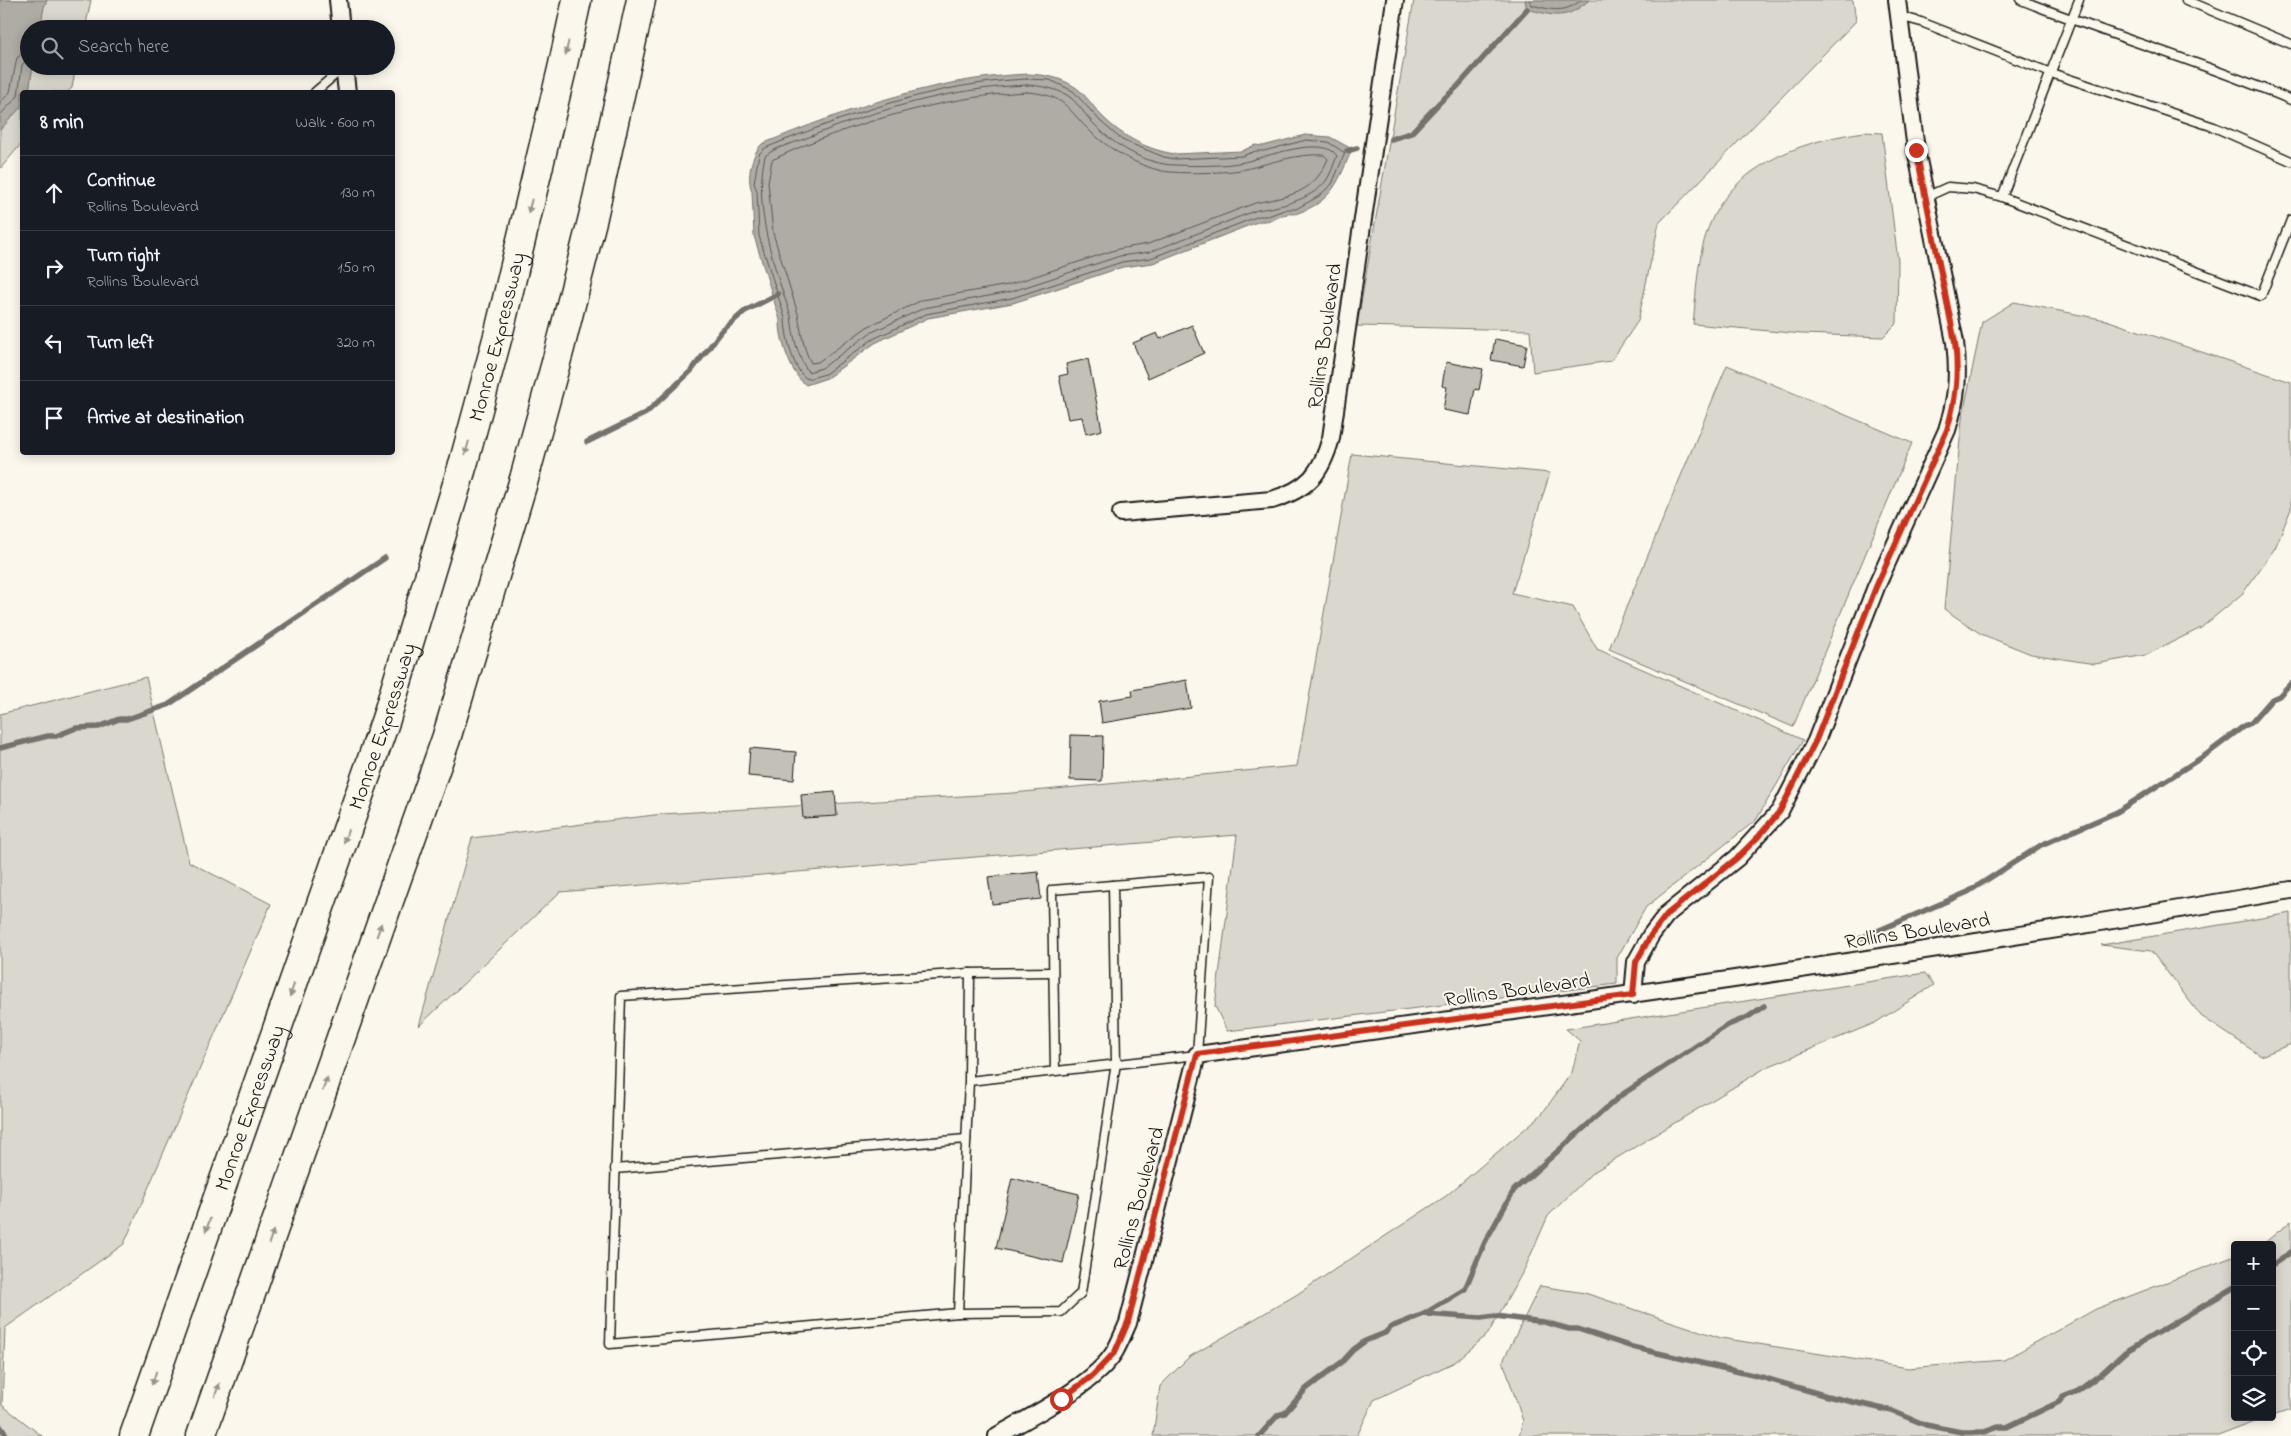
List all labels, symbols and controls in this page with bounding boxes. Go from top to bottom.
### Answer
search box [20,20,395,75]
icon: search [38,34,66,62]
text: Search here [78,34,169,61]
one-way arrow [563,40,571,55]
text: 8 min [40,108,84,138]
text: Walk · 600 m [296,111,375,135]
route end [1905,139,1928,162]
text: Continue [87,168,155,195]
icon: ahead [40,179,68,207]
text: 130 m [340,181,375,205]
text: Rollins Boulevard [87,195,199,219]
one-way arrow [526,199,534,214]
text: Turn right [87,243,160,270]
street label: Monroe Expressway [462,249,537,425]
icon: right [40,254,68,282]
text: 150 m [337,256,375,280]
street label: Rollins Boulevard [1301,261,1351,411]
text: Rollins Boulevard [87,270,199,294]
icon: left [40,329,68,357]
text: Turn left [87,330,154,357]
text: 320 m [337,331,375,355]
icon: arrive [40,404,68,432]
text: Arrive at destination [87,405,244,432]
one-way arrow [463,440,471,456]
street label: Monroe Expressway [342,640,427,814]
one-way arrow [342,829,349,844]
street label: Rollins Boulevard [1843,906,1992,958]
one-way arrow [376,923,384,938]
street label: Rollins Boulevard [1443,966,1592,1016]
one-way arrow [288,982,295,997]
street label: Monroe Expressway [208,1021,296,1195]
one-way arrow [322,1076,329,1091]
street label: Rollins Boulevard [1106,1124,1173,1273]
one-way arrow [204,1218,212,1233]
one-way arrow [267,1229,275,1244]
map controls [2231,1241,2276,1421]
button: + [2231,1241,2276,1286]
button: − [2231,1286,2276,1331]
button: locate [2231,1331,2276,1376]
one-way arrow [150,1371,157,1386]
button: layers [2231,1376,2276,1421]
one-way arrow [213,1382,221,1397]
route start [1050,1388,1073,1411]

